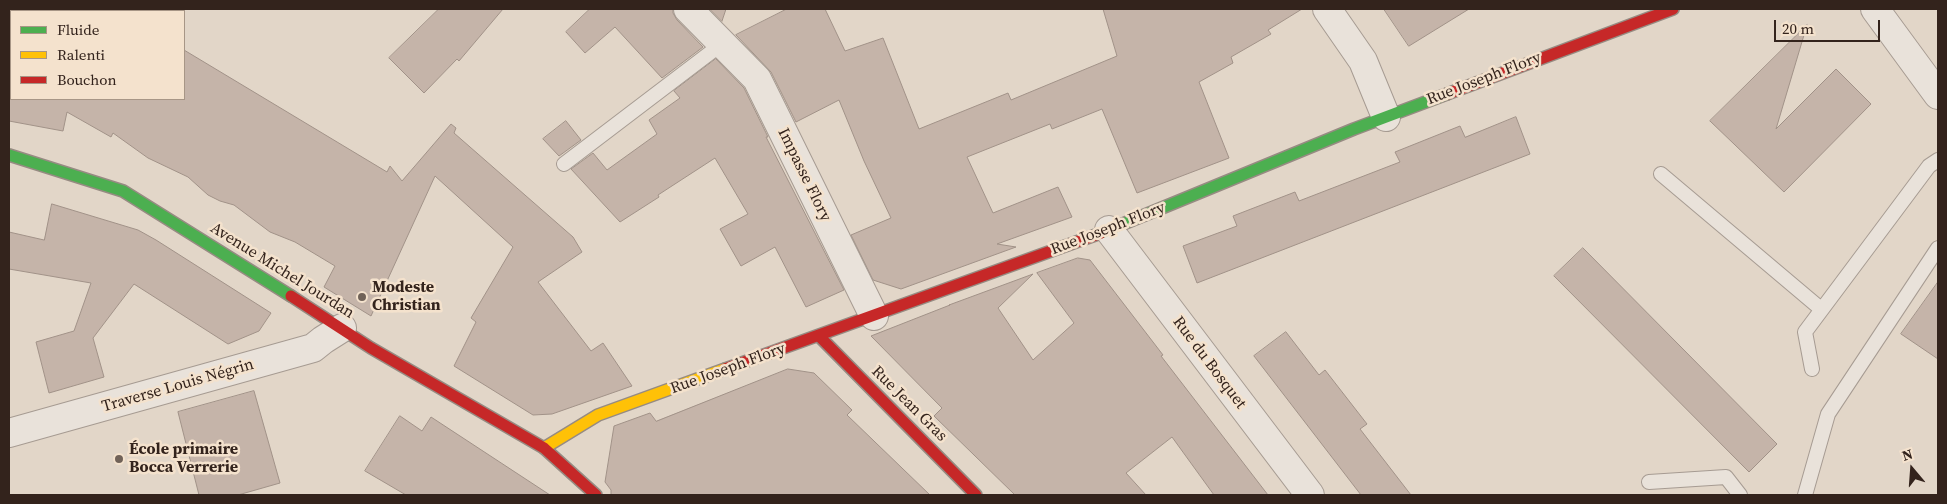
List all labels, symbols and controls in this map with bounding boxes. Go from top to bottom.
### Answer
legend [10,10,185,100]
scale bar [1777,10,1883,42]
text: 20 m [1782,18,1814,39]
text: Fluide [57,19,99,40]
text: Ralenti [57,44,105,65]
street label: Rue Joseph Flory [1424,48,1544,110]
text: Bouchon [57,69,117,90]
street label: Impasse Flory [773,125,835,225]
street label: Rue Joseph Flory [1048,198,1168,260]
street label: Avenue Michel Jourdan [206,219,358,323]
place label: Modeste Christian [372,278,441,316]
marker: Modeste Christian [356,291,368,303]
street label: Rue du Bosquet [1168,313,1250,413]
street label: Rue Joseph Flory [668,339,788,399]
street label: Traverse Louis Négrin [100,355,256,417]
street label: Rue Jean Gras [867,362,951,446]
place label: École primaire Bocca Verrerie [129,440,238,478]
north arrow [1887,444,1937,494]
text: N [1899,444,1915,466]
marker: École primaire Bocca Verrerie [113,453,125,465]

